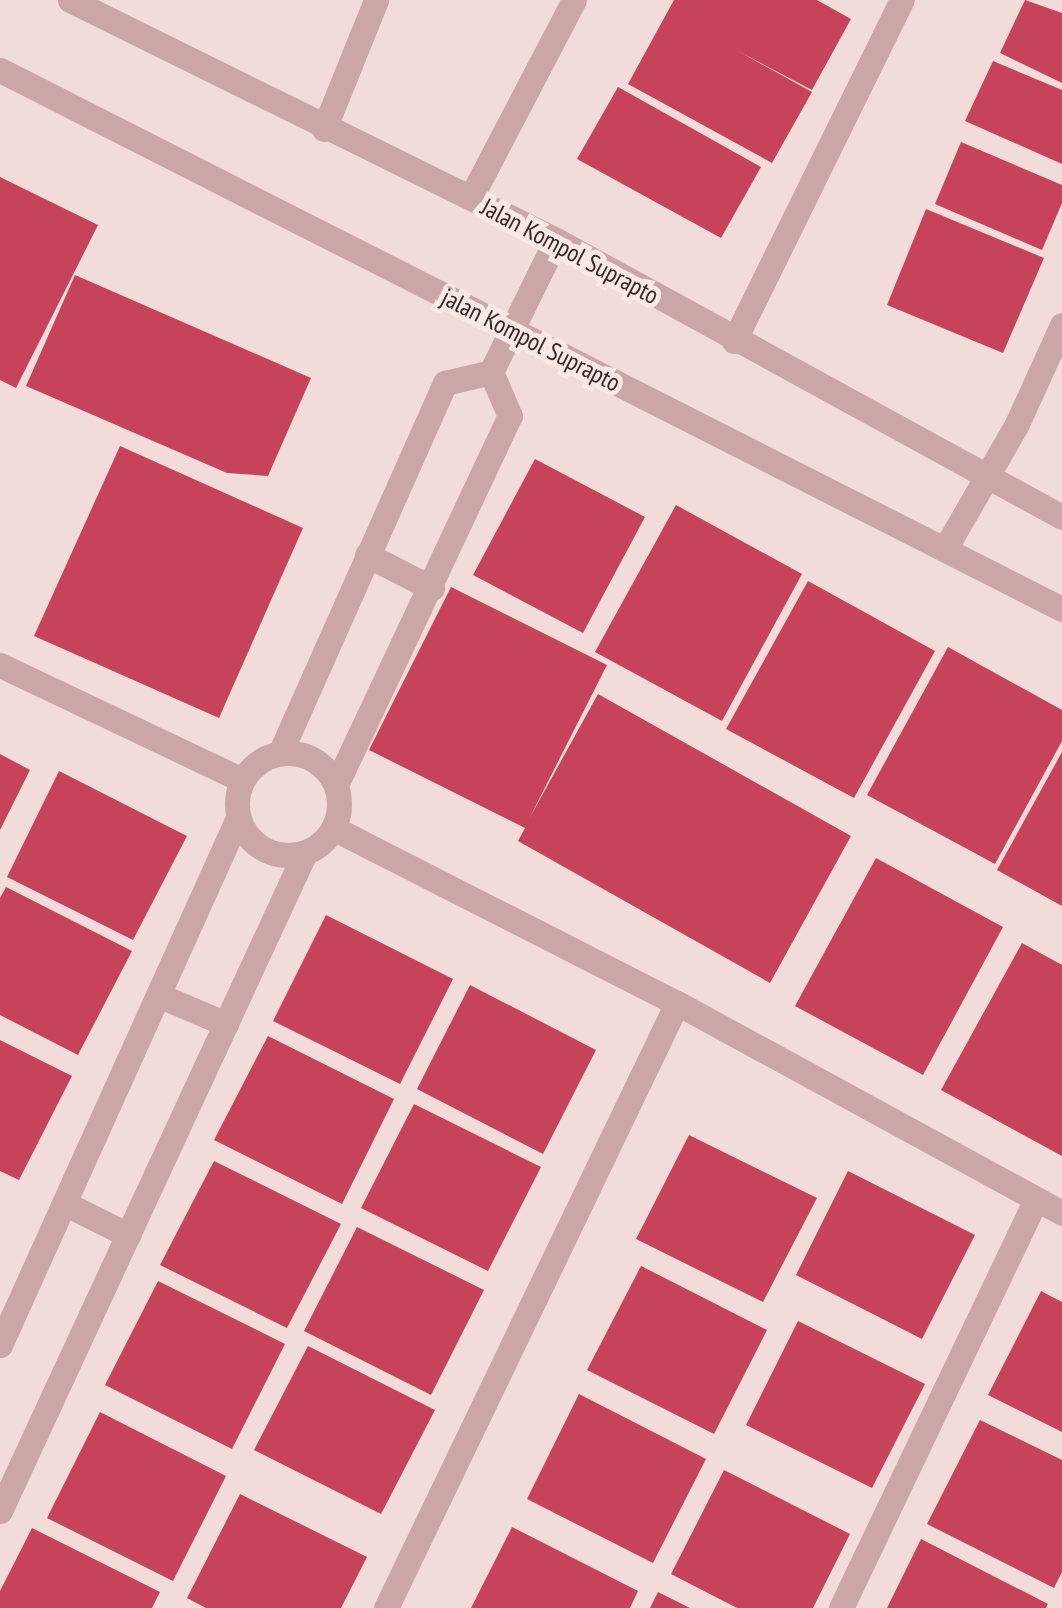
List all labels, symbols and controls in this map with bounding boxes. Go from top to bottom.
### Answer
street label: Jalan Kompol Suprapto [476,192,664,310]
street label: jalan Kompol Suprapto [437,282,625,398]

